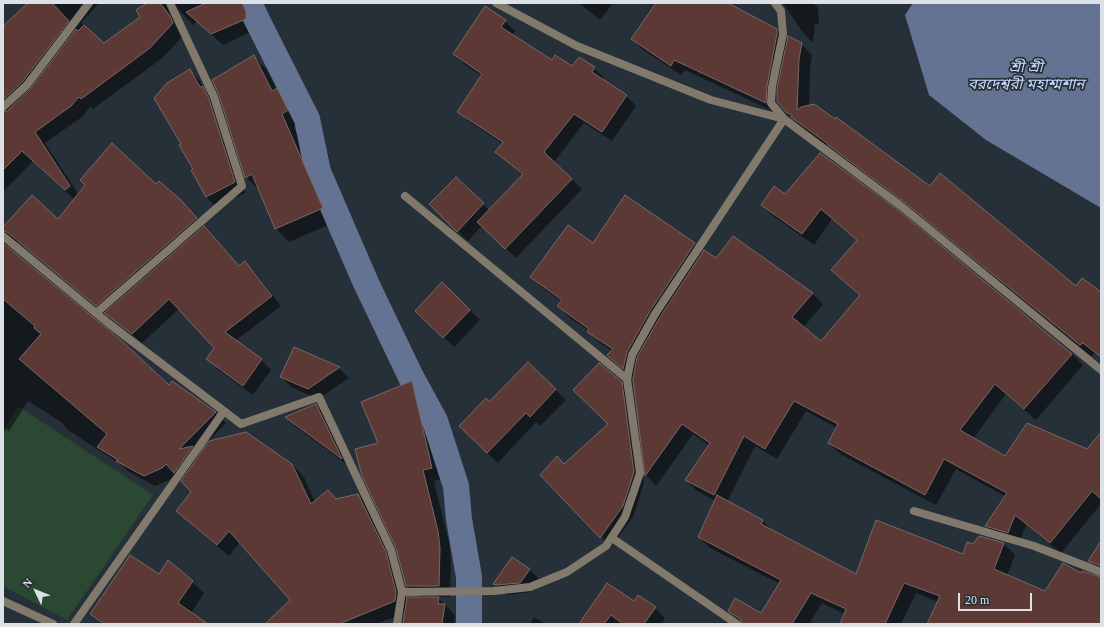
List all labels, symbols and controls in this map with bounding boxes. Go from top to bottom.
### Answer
water label: শ্রী শ্রী বরদেশ্বরী মহাশ্মশান [968,60,1084,95]
north arrow [16,571,56,611]
text: N [20,576,34,590]
scale bar [960,585,1034,611]
text: 20 m [965,593,989,607]

